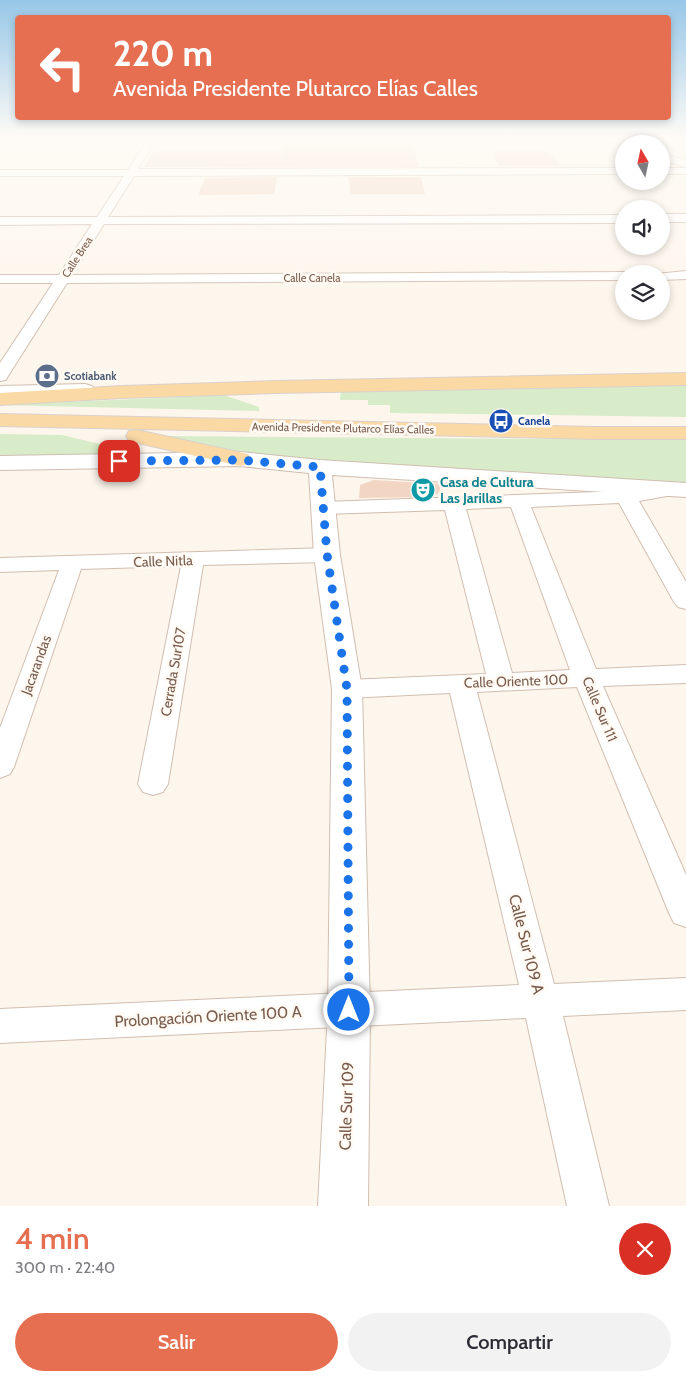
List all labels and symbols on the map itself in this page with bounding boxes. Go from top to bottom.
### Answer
north arrow [615,135,670,190]
street label: Calle Brea [59,233,96,280]
street label: Calle Canela [283,271,341,285]
bank icon: Scotiabank [34,363,60,389]
place label: Scotiabank [64,369,117,383]
bus stop icon: Canela [488,408,514,434]
place label: Canela [518,414,551,428]
street label: Avenida Presidente Plutarco Elías Calles [252,419,435,437]
pin [98,440,140,482]
place label: Casa de Cultura Las Jarillas [440,473,534,507]
theatre icon: Casa de Cultura Las Jarillas [410,477,436,503]
street label: Calle Nitla [133,551,193,571]
street label: Cerrada Sur107 [156,626,190,718]
street label: Jacarandas [17,632,55,698]
street label: Calle Oriente 100 [464,670,569,692]
street label: Calle Sur 111 [578,674,622,744]
street label: Calle Sur 109 A [505,892,548,996]
position arrow [322,983,374,1035]
street label: Prolongación Oriente 100 A [114,1002,302,1031]
street label: Calle Sur 109 [335,1061,358,1151]

